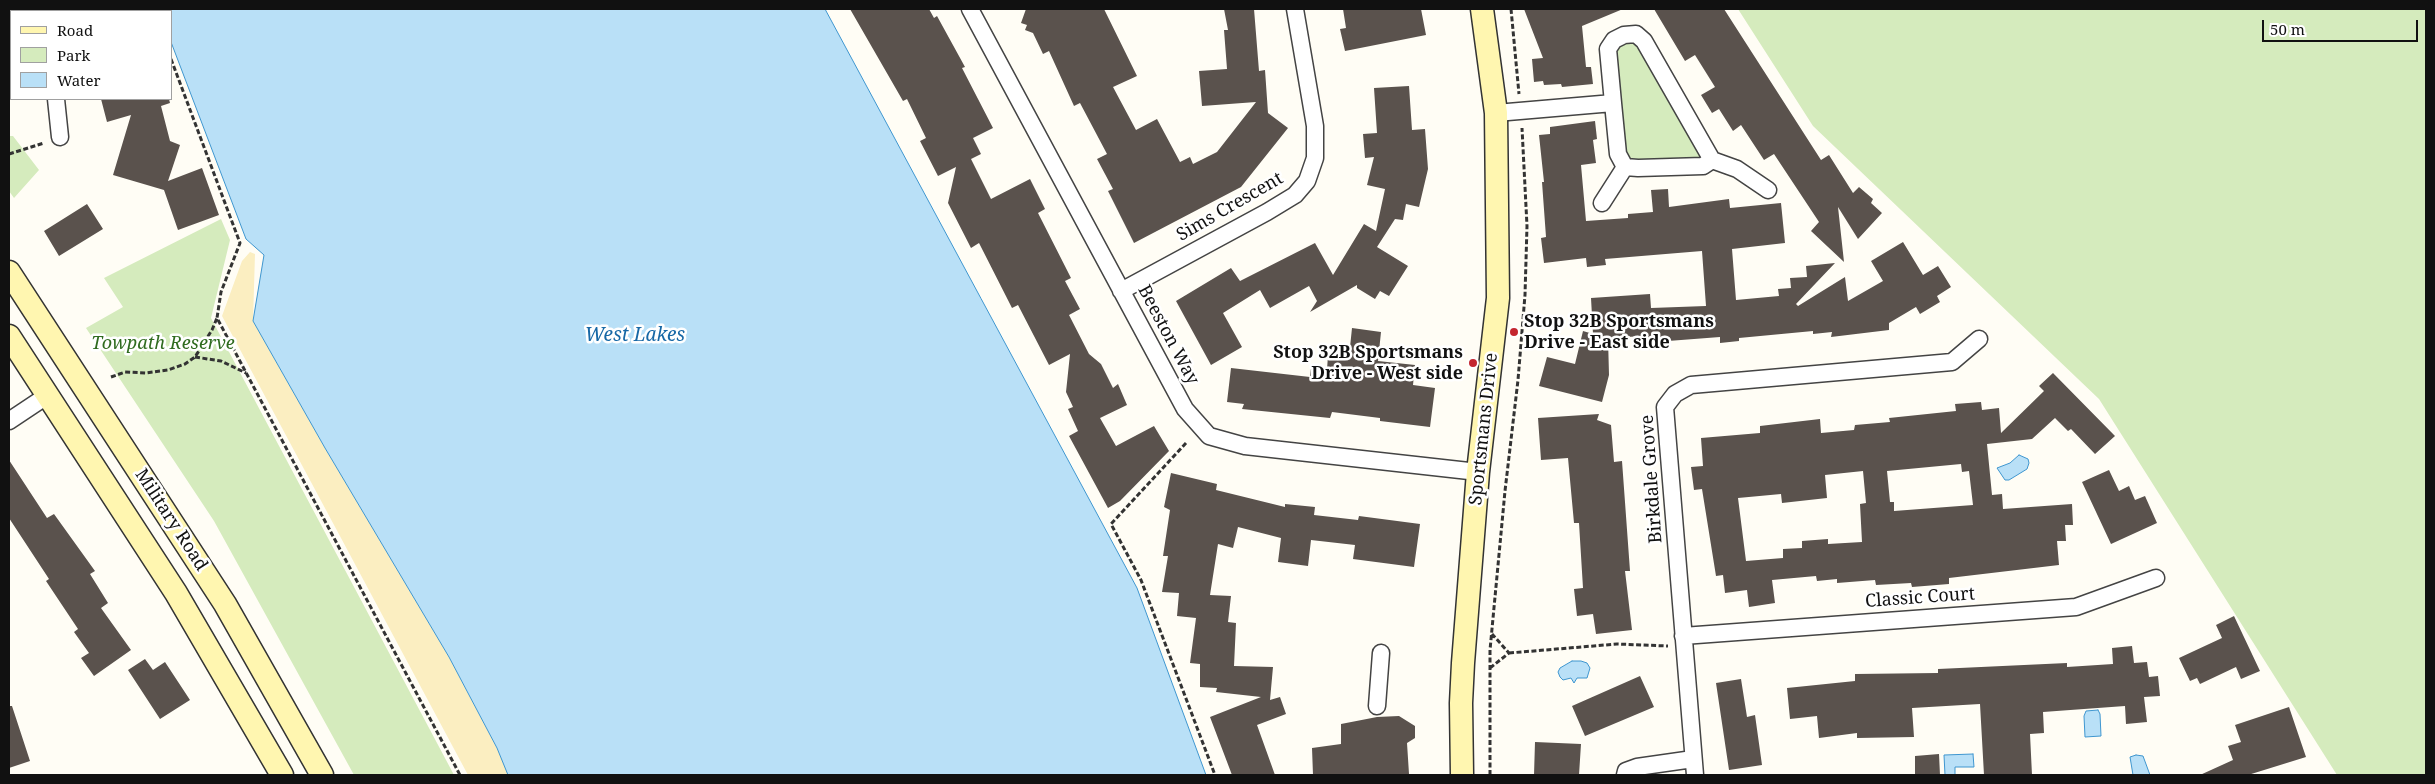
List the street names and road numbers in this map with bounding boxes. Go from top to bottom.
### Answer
street label: Sims Crescent [1173,168,1287,246]
street label: Beeston Way [1133,282,1203,388]
street label: Sportsmans Drive [1465,352,1503,506]
street label: Birkdale Grove [1637,414,1667,544]
street label: Military Road [130,465,212,575]
street label: Classic Court [1864,583,1976,613]

